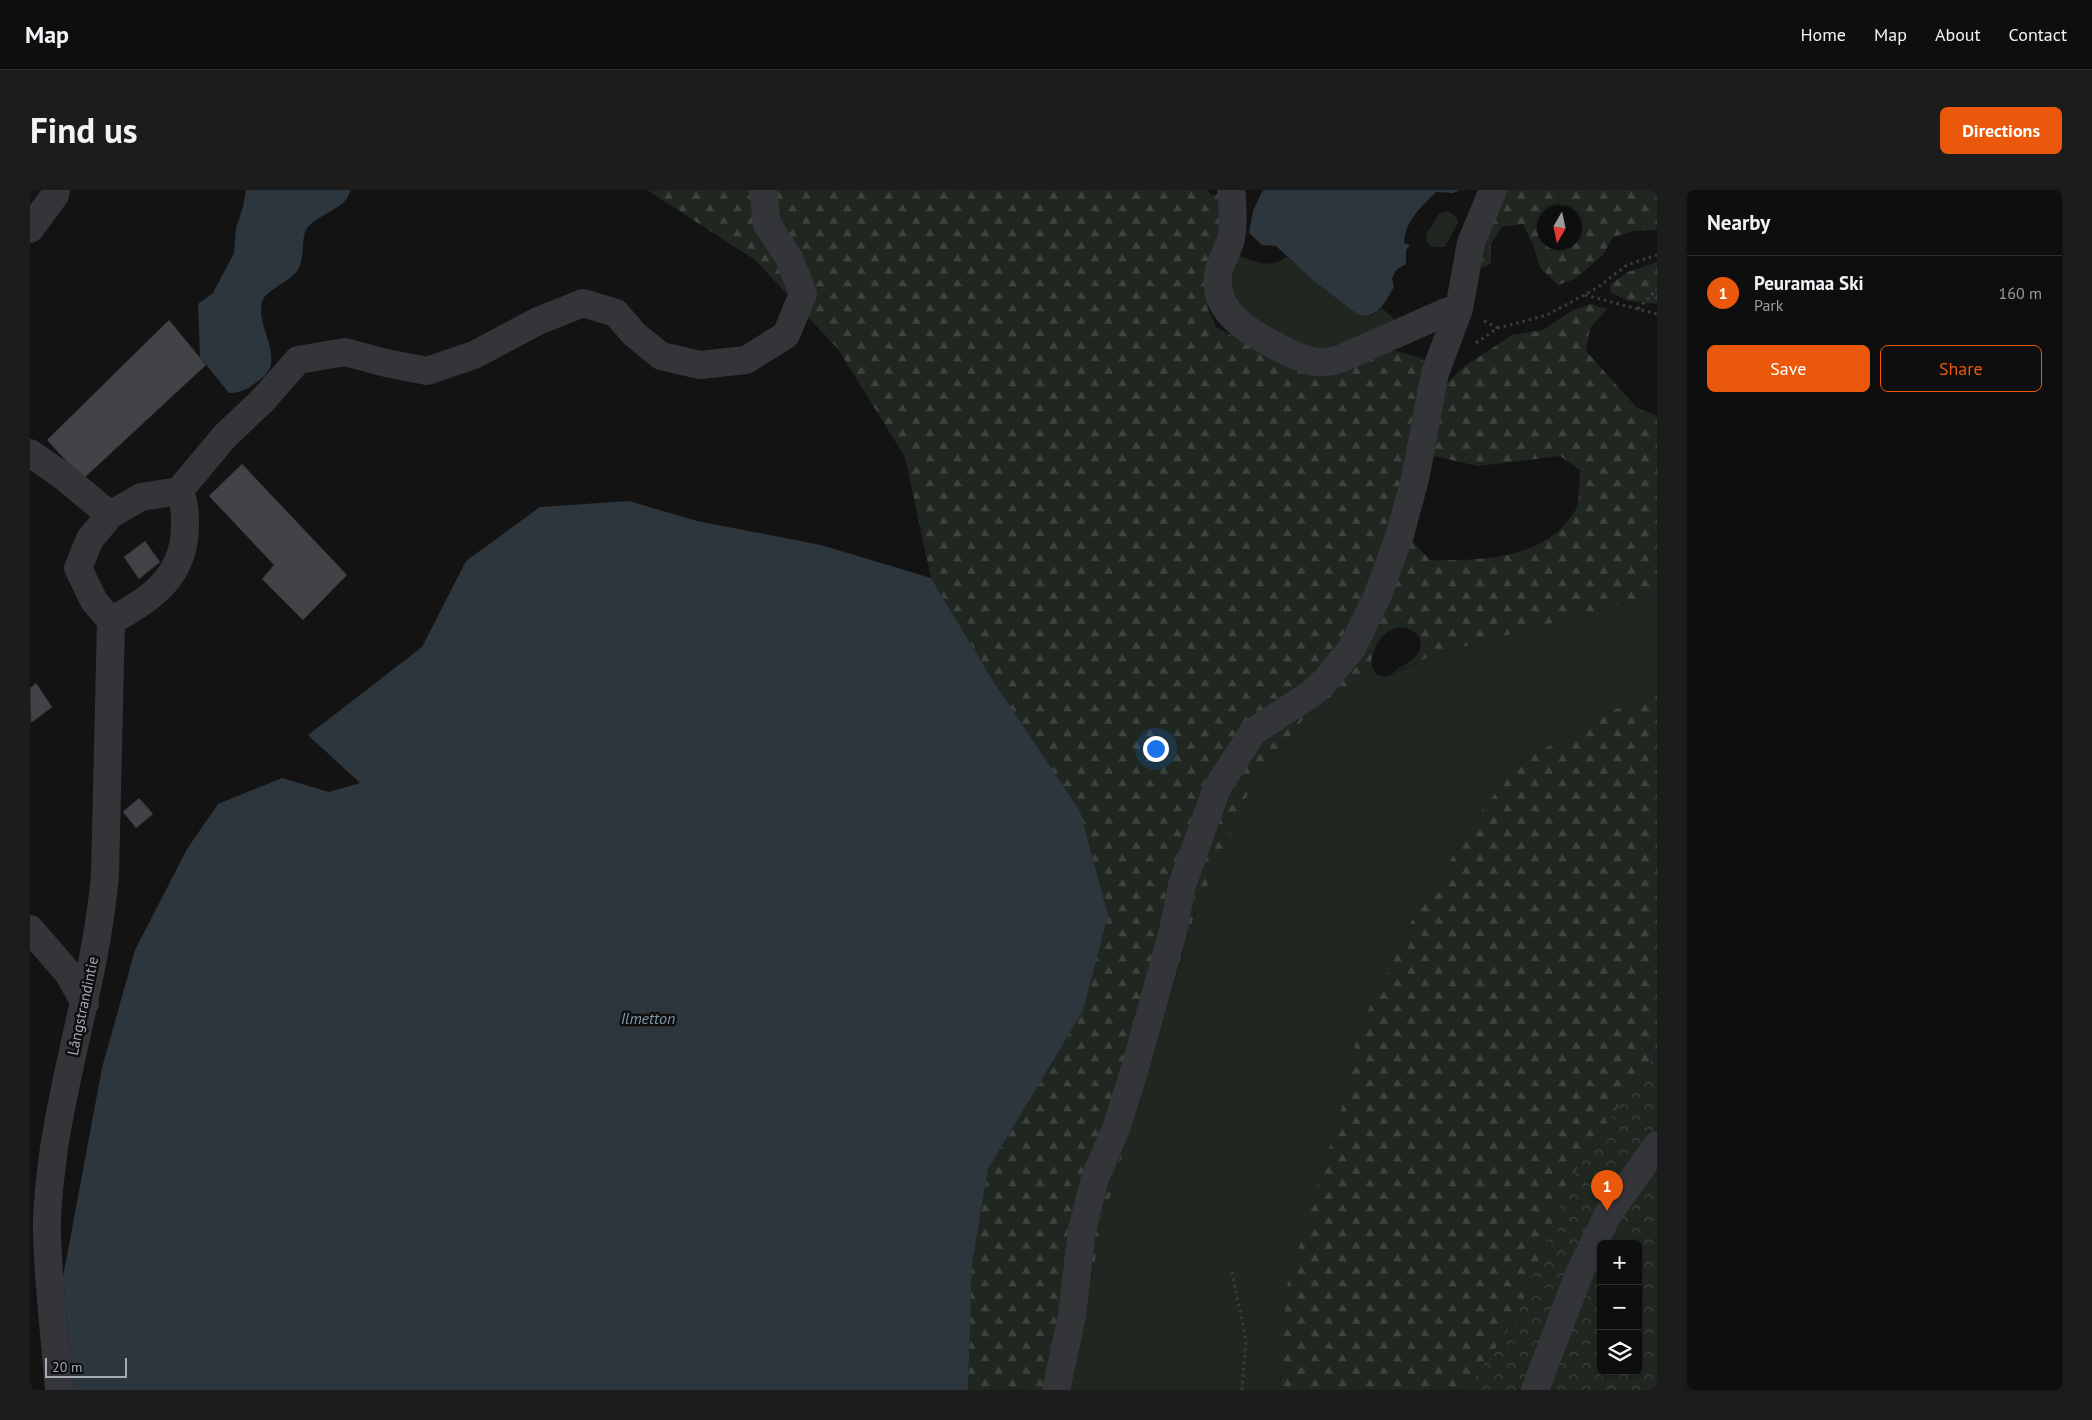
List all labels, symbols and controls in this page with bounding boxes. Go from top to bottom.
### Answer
text: Map [25,19,69,50]
text: Home [1800,23,1846,46]
text: Map [1874,23,1907,46]
text: About [1935,23,1981,46]
text: Contact [2009,23,2067,46]
text: Find us [30,107,138,153]
button: Directions [1940,107,2062,154]
north arrow [1537,205,1582,250]
text: Nearby [1707,209,1770,236]
text: Peuramaa Ski [1754,271,1864,295]
text: 1 [1718,283,1728,303]
text: 160 m [1999,283,2042,303]
text: Park [1754,295,1783,315]
button: Save [1707,345,1870,392]
button: Share [1880,345,2042,392]
your location [1143,736,1169,762]
street label: Långstrandintie [63,955,102,1057]
water label: Ilmetton [621,1008,675,1028]
pin: 1 [1591,1170,1623,1211]
map controls [1597,1240,1642,1375]
button: + [1597,1240,1642,1285]
button: − [1597,1285,1642,1330]
button: layers [1597,1330,1642,1375]
scale bar [45,1355,128,1378]
text: 20 m [52,1358,82,1376]

